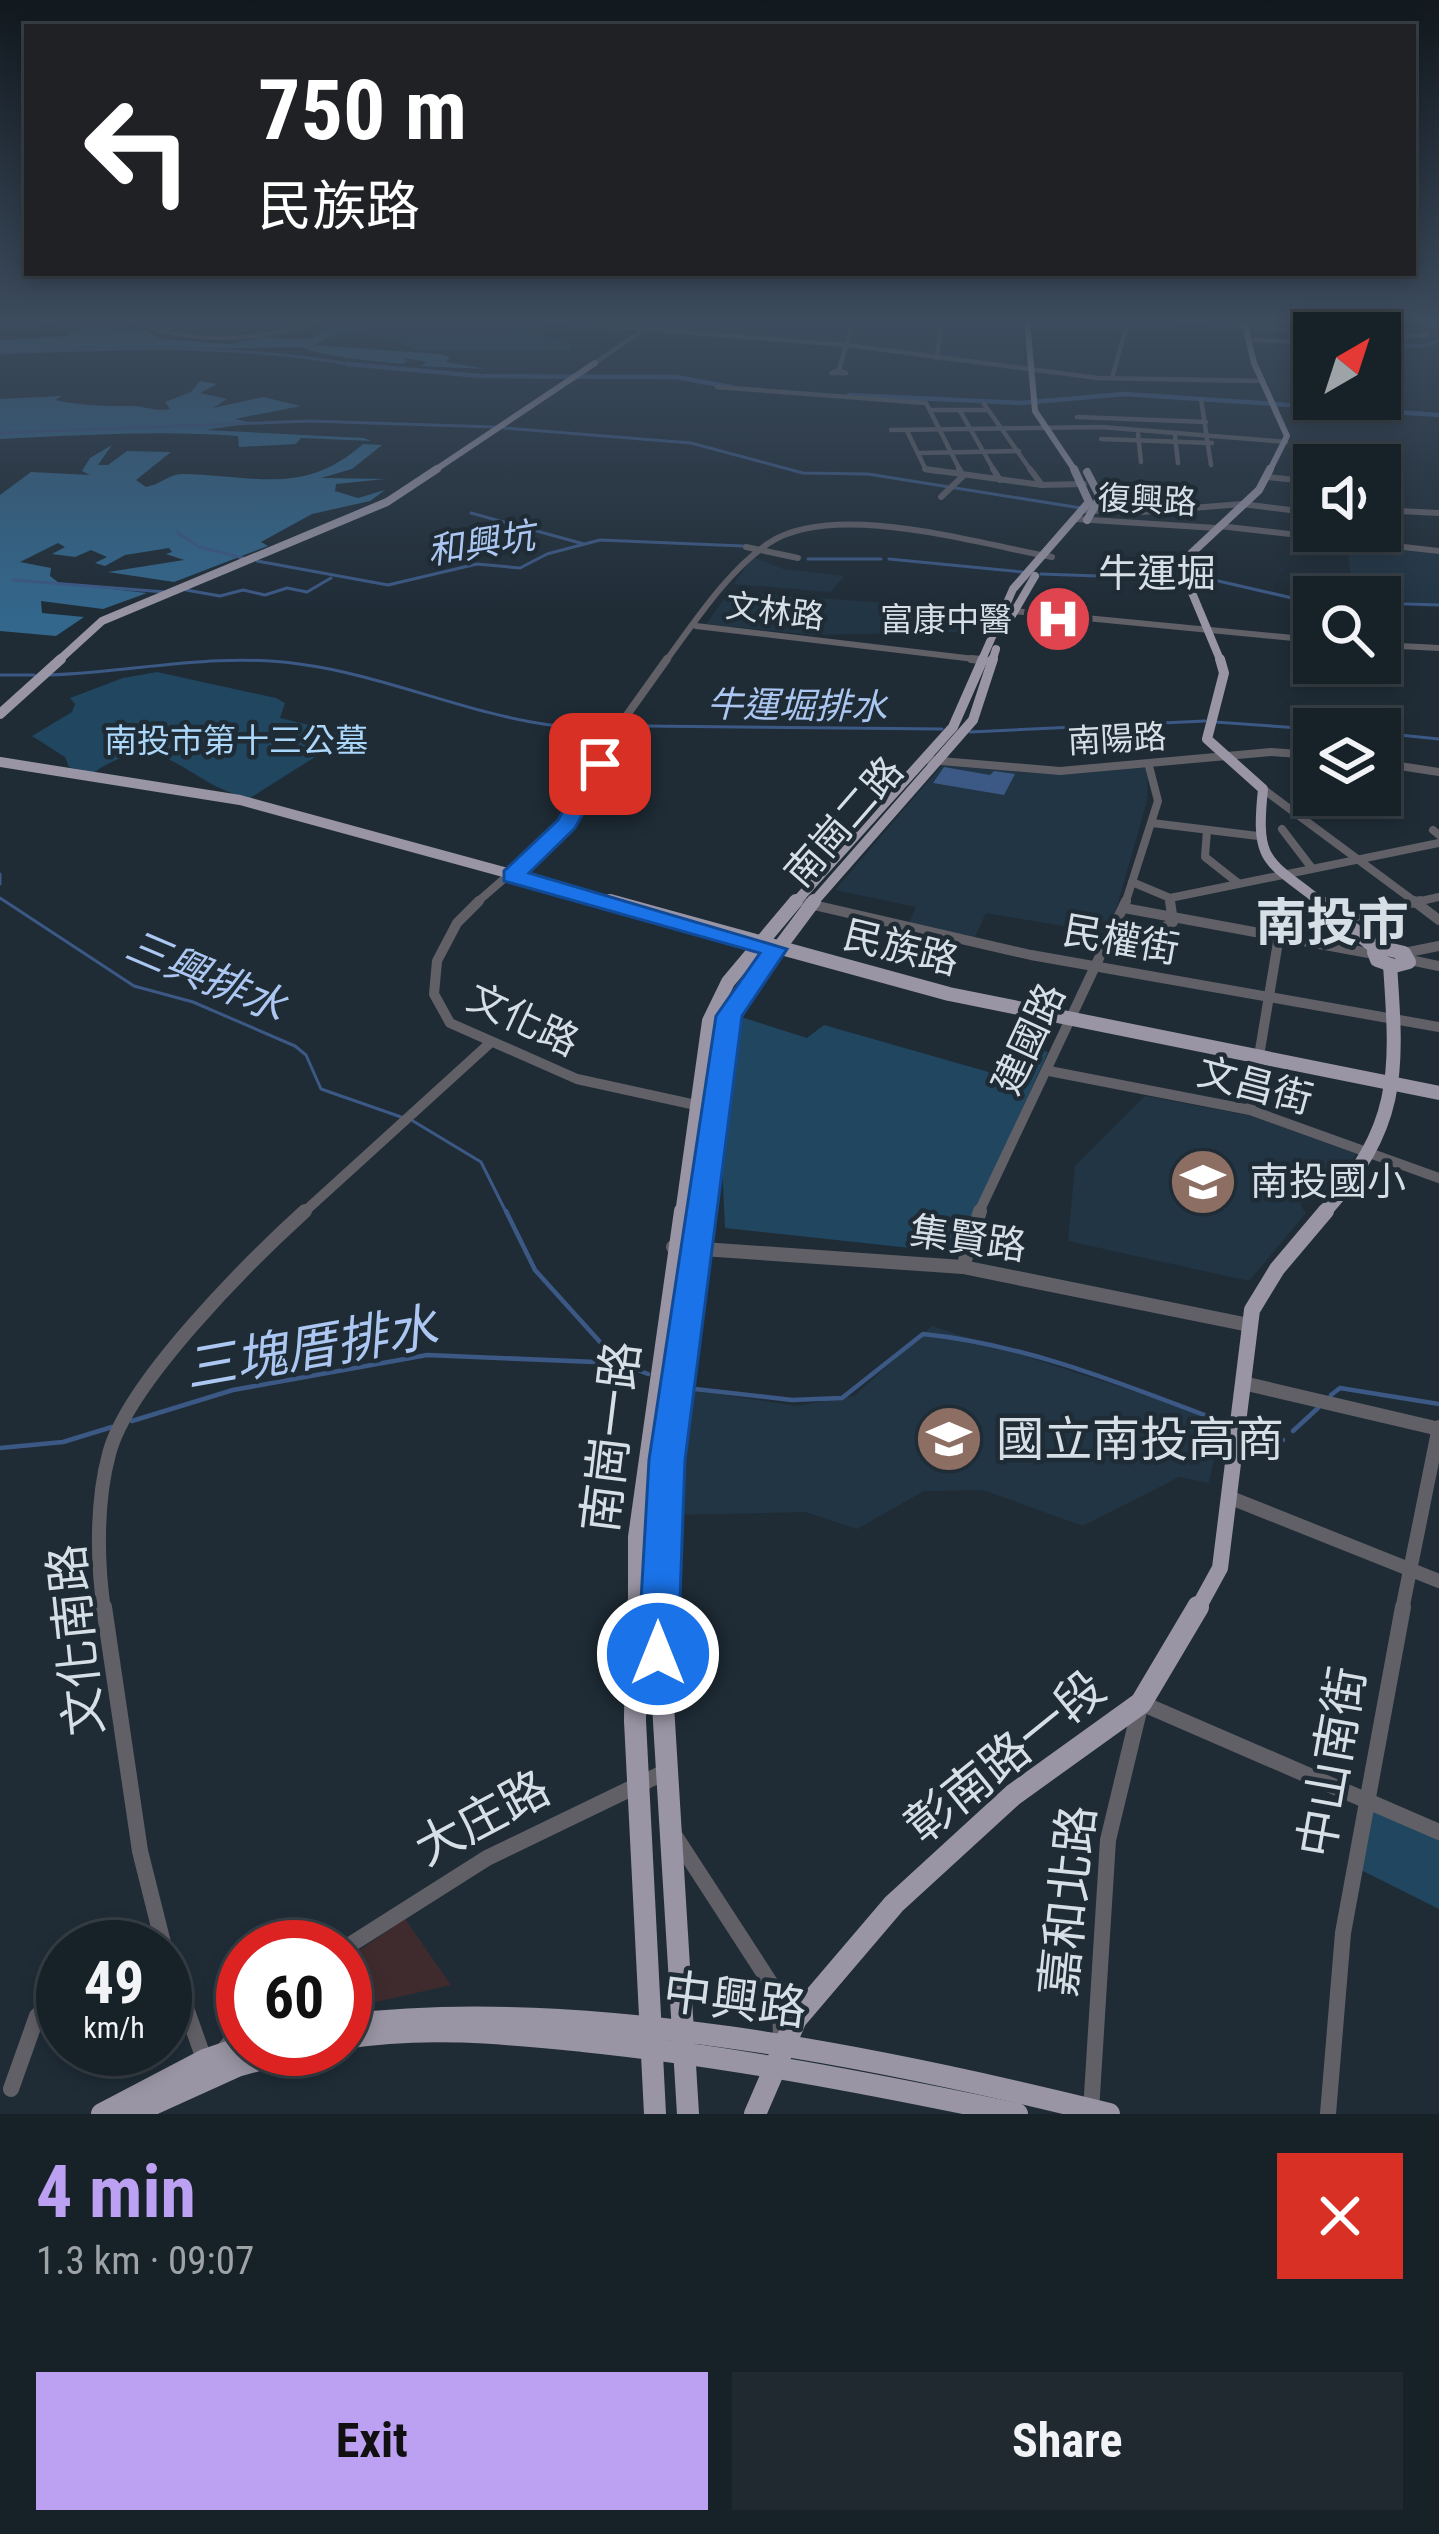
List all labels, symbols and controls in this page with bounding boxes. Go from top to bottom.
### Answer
text: 750 m [258,61,467,160]
icon: left [60,72,216,228]
text: 民族路 [258,175,420,238]
north arrow [1293,312,1401,420]
map controls [1293,312,1401,816]
button: sound [1293,444,1401,552]
street label: 復興路 [1097,478,1197,522]
water label: 和興坑 [424,514,543,573]
district label: 牛運堀 [1098,551,1216,597]
button: search [1293,576,1401,684]
hospital icon: 富康中醫 [1023,584,1093,654]
street label: 文林路 [723,586,827,636]
place label: 富康中醫 [880,600,1012,639]
water label: 牛運堀排水 [707,683,889,729]
button: layers [1293,708,1401,816]
pin [549,713,651,815]
street label: 南陽路 [1067,717,1167,761]
park label: 南投市第十三公墓 [104,721,368,760]
icon: arrive [567,731,633,797]
street label: 南崗二路 [775,748,913,896]
district label: 南投市 [1255,893,1409,952]
street label: 民權街 [1059,907,1183,973]
street label: 民族路 [839,912,963,984]
water label: 三興排水 [119,921,295,1032]
street label: 文化路 [460,974,586,1066]
street label: 建國路 [983,976,1075,1102]
street label: 文昌街 [1193,1049,1317,1123]
school or university icon: 南投國小 [1168,1147,1238,1217]
place label: 南投國小 [1250,1159,1406,1205]
street label: 集賢路 [907,1208,1029,1270]
water label: 三塊厝排水 [180,1296,444,1399]
street label: 南崗一路 [571,1338,651,1536]
school or university icon: 國立南投高商 [914,1404,984,1474]
place label: 國立南投高商 [996,1411,1284,1468]
street label: 文化南路 [38,1542,114,1738]
position arrow [595,1591,721,1717]
street label: 彰南路一段 [894,1659,1116,1855]
street label: 中山南街 [1287,1663,1377,1861]
street label: 大庄路 [405,1759,559,1877]
street label: 嘉和北路 [1030,1803,1106,1999]
speed limit sign: 60 [216,1920,372,2076]
text: 49 [84,1947,144,2018]
street label: 中興路 [660,1963,810,2037]
text: km/h [83,2010,145,2045]
text: 4 min [36,2150,196,2235]
button: close [1277,2153,1403,2279]
text: 1.3 km · 09:07 [36,2238,254,2284]
button: Exit [36,2372,708,2510]
button: Share [732,2372,1403,2510]

